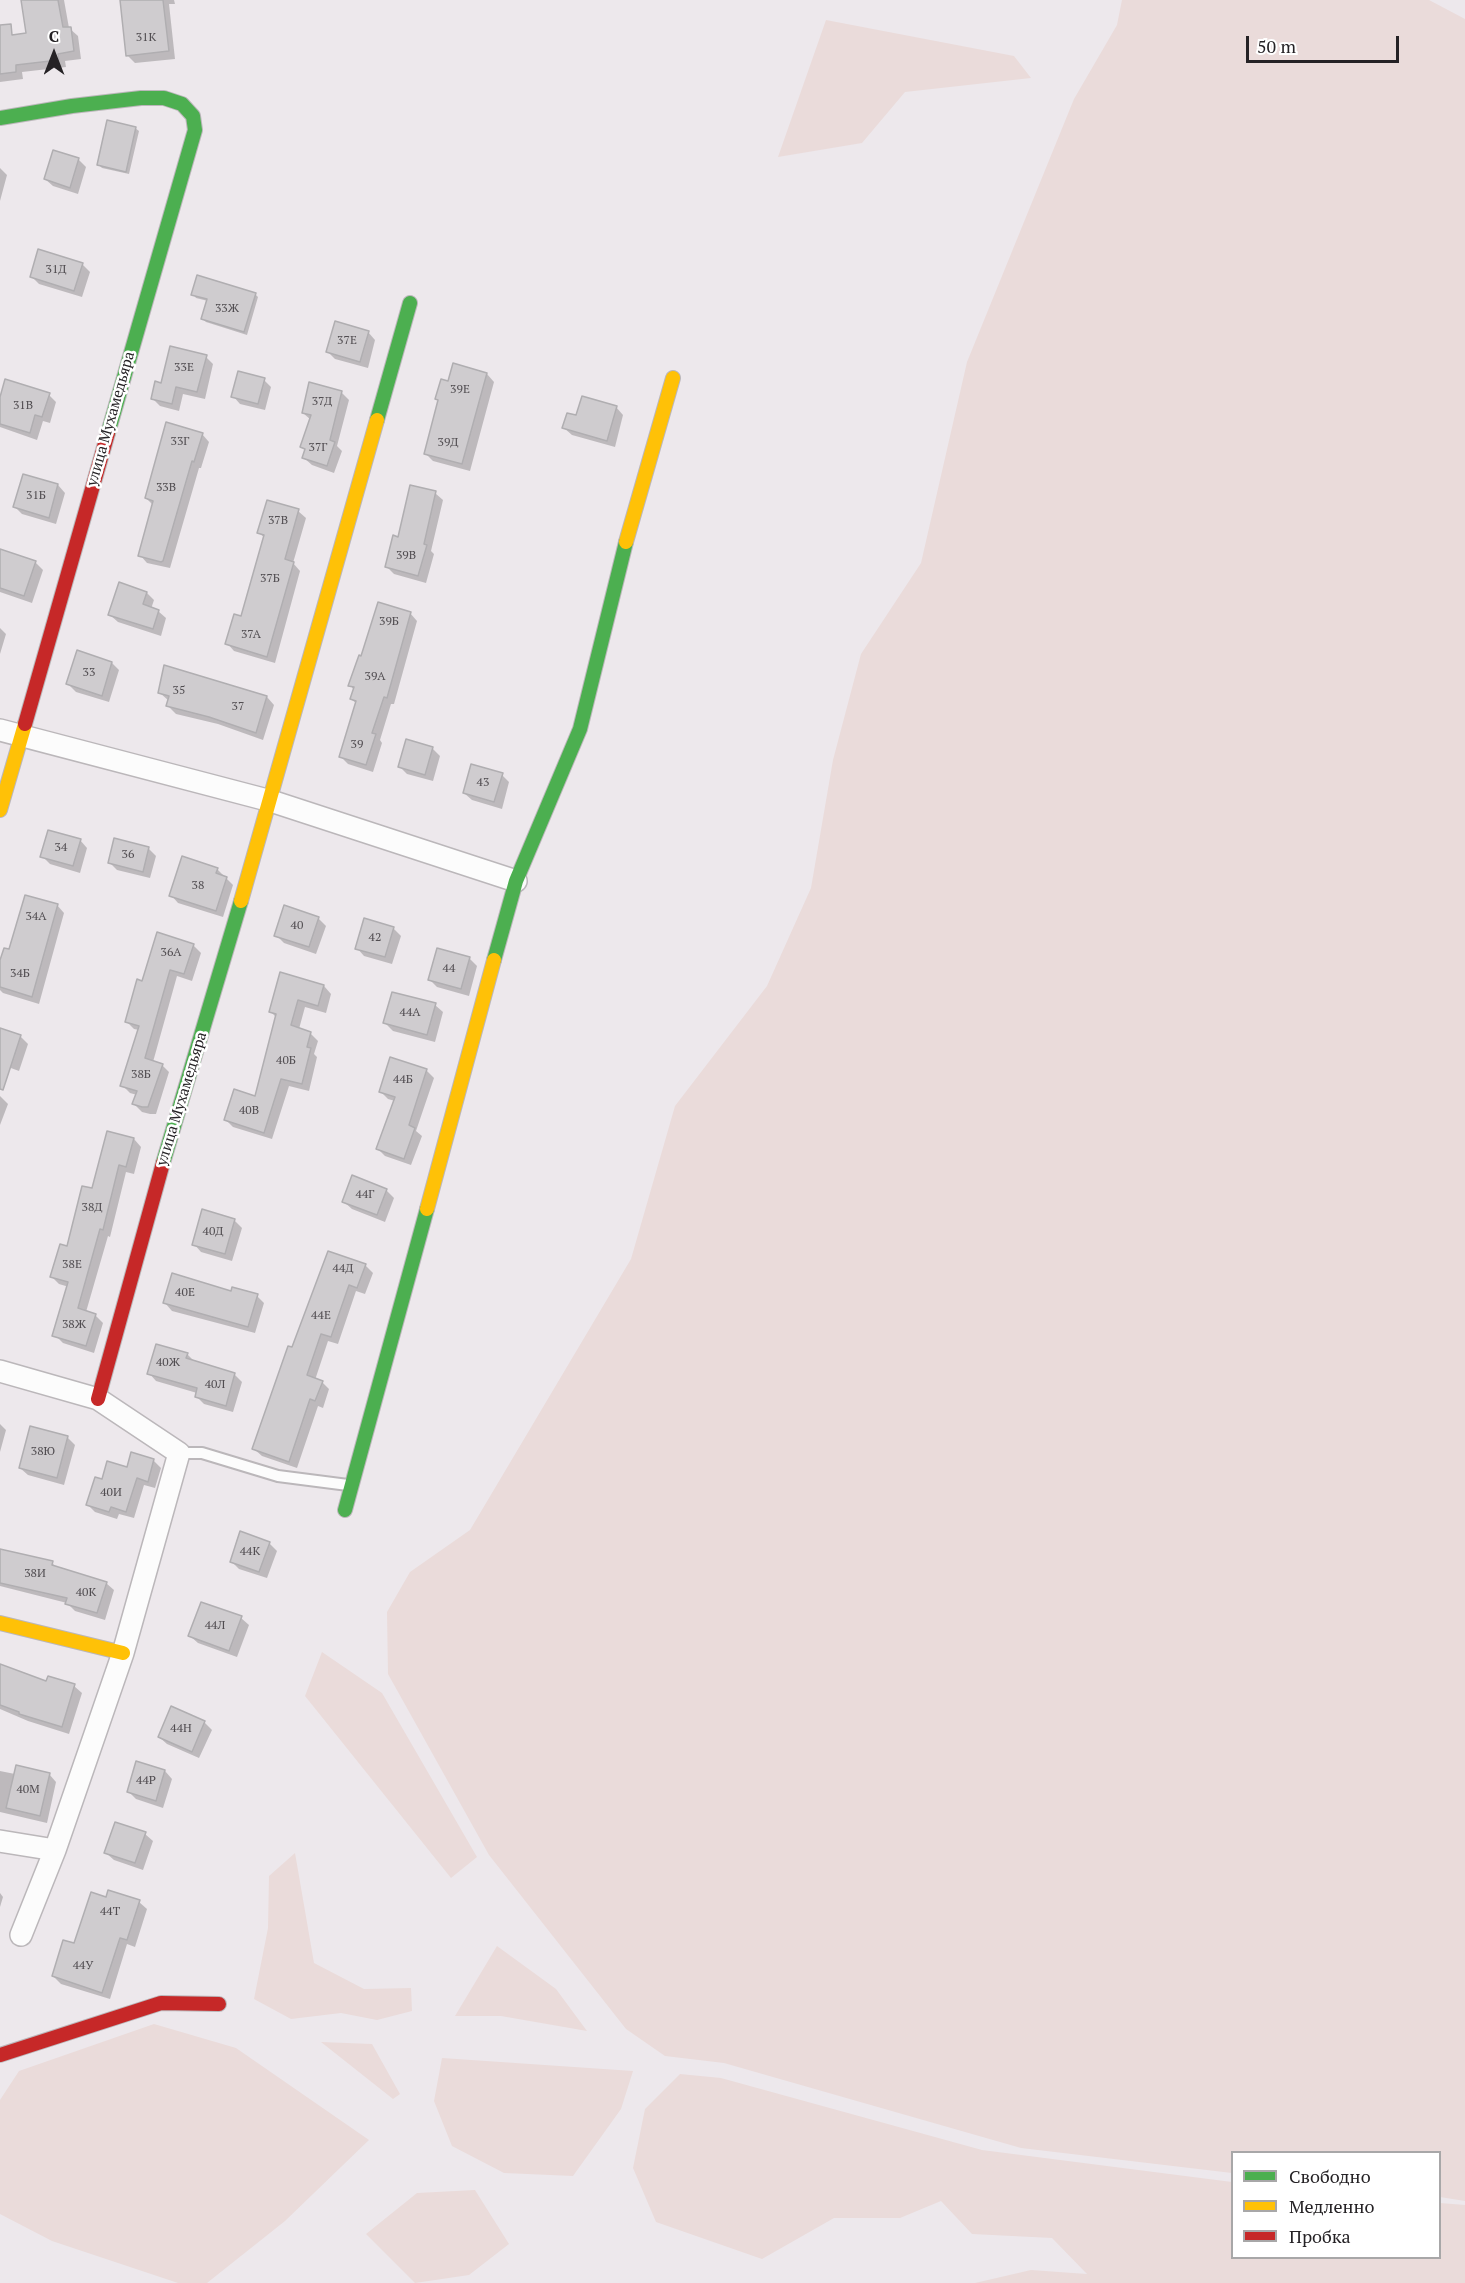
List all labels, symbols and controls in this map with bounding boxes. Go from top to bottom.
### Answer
north arrow [24,24,84,84]
scale bar [1249,24,1402,62]
text: С [49,25,59,47]
house number: 31К [136,31,156,45]
text: 50 m [1257,34,1296,58]
house number: 31Д [45,263,67,277]
house number: 33Ж [215,302,239,316]
house number: 37Е [337,334,357,348]
street label: улица Мухамедьяра [83,350,139,488]
house number: 33Е [174,361,194,375]
house number: 39Е [450,383,470,397]
house number: 37Д [312,395,332,409]
house number: 31В [13,399,33,413]
house number: 33Г [171,435,189,449]
house number: 39Д [437,436,459,450]
house number: 37Г [309,441,327,455]
house number: 33В [156,481,176,495]
house number: 31Б [26,489,46,503]
house number: 37В [268,514,288,528]
house number: 39В [396,549,416,563]
house number: 37Б [260,572,280,586]
house number: 39Б [379,615,399,629]
house number: 37А [241,628,261,642]
house number: 33 [83,666,95,680]
house number: 39А [365,670,385,684]
house number: 35 [173,684,185,698]
house number: 37 [232,700,244,714]
house number: 39 [351,738,363,752]
house number: 43 [477,776,489,790]
house number: 34 [55,841,67,855]
house number: 36 [122,848,134,862]
house number: 38 [192,879,204,893]
house number: 34А [26,910,46,924]
house number: 40 [291,919,303,933]
house number: 42 [369,931,381,945]
house number: 36А [161,946,181,960]
house number: 44 [443,962,455,976]
house number: 34Б [10,967,30,981]
house number: 44А [400,1006,420,1020]
street label: улица Мухамедьяра [153,1030,211,1168]
house number: 40Б [276,1054,296,1068]
house number: 38Б [131,1068,151,1082]
house number: 44Б [393,1073,413,1087]
house number: 40В [239,1104,259,1118]
house number: 44Г [356,1188,374,1202]
house number: 38Д [81,1201,103,1215]
house number: 40Д [202,1225,224,1239]
house number: 38Е [62,1258,82,1272]
house number: 44Д [332,1262,354,1276]
house number: 40Е [175,1286,195,1300]
house number: 44Е [311,1309,331,1323]
house number: 38Ж [62,1318,86,1332]
house number: 40Ж [156,1356,180,1370]
house number: 40Л [205,1378,225,1392]
house number: 38Ю [31,1445,55,1459]
house number: 40И [100,1486,122,1500]
house number: 44К [240,1545,260,1559]
house number: 38И [24,1567,46,1581]
house number: 40К [76,1586,96,1600]
house number: 44Л [205,1619,225,1633]
house number: 44Н [170,1722,192,1736]
house number: 44Р [136,1774,156,1788]
house number: 40М [16,1783,40,1797]
house number: 44Т [100,1905,120,1919]
house number: 44У [73,1959,93,1973]
legend [1231,2151,1441,2259]
text: Свободно [1289,2164,1371,2188]
text: Медленно [1289,2194,1375,2218]
text: Пробка [1289,2224,1351,2248]

